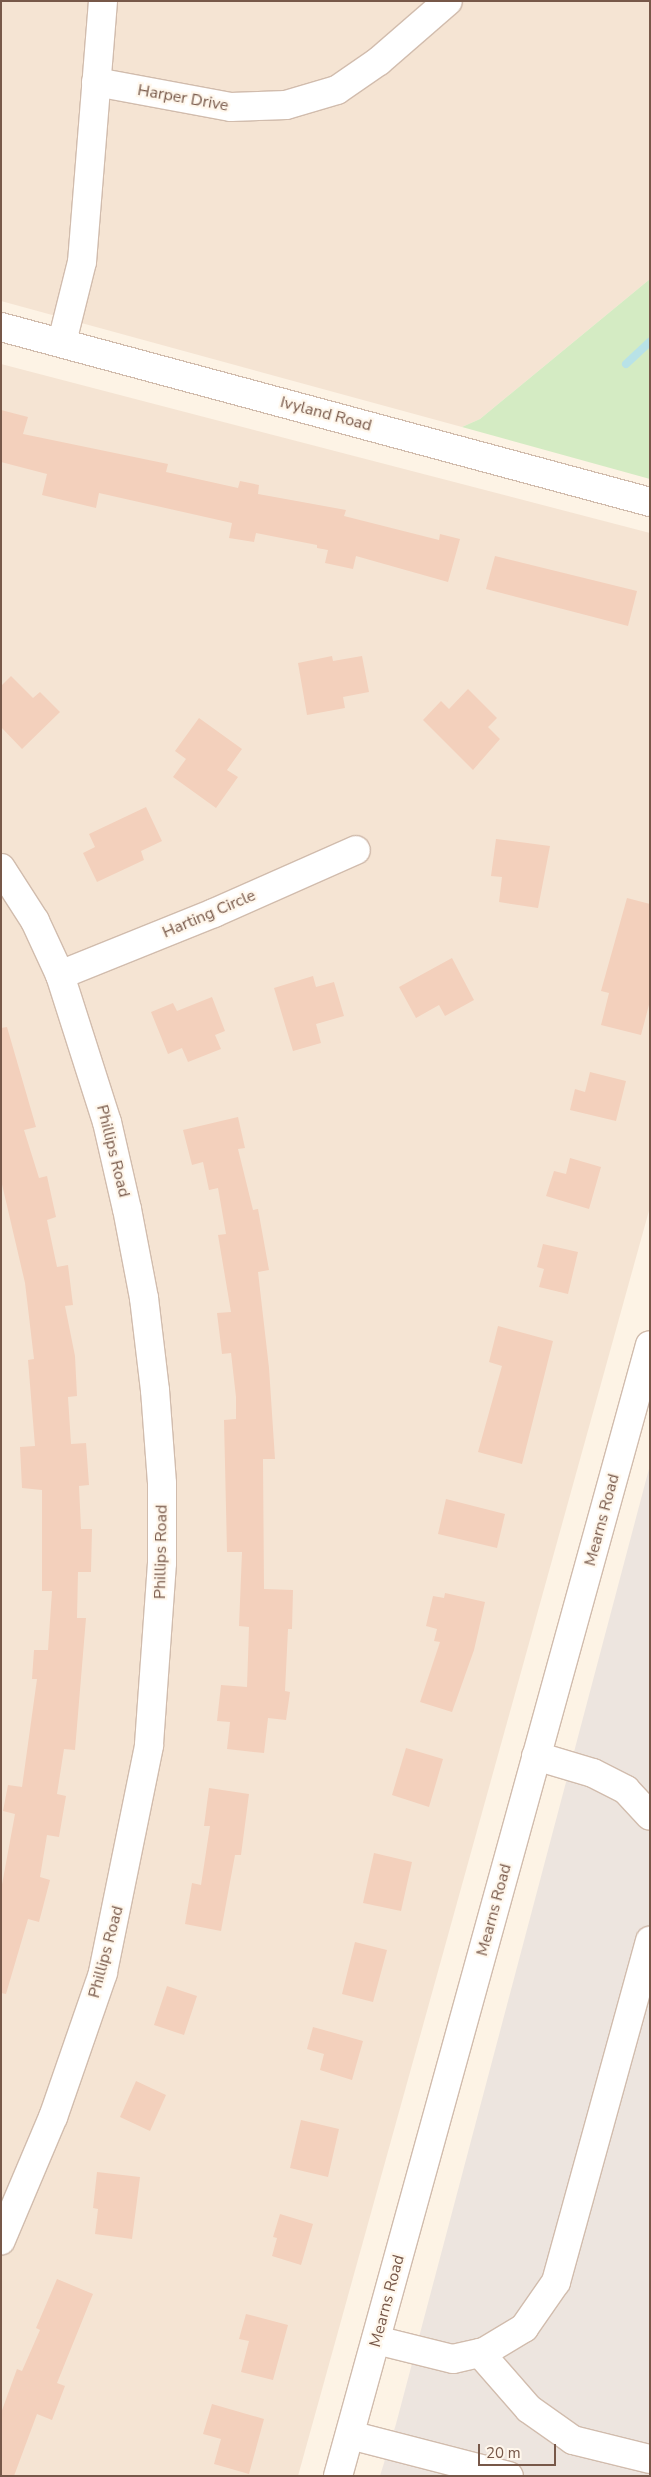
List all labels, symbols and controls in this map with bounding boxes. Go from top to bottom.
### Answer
street label: Harper Drive [136,81,230,115]
street label: Ivyland Road [278,393,374,435]
street label: Harting Circle [160,886,258,942]
street label: Phillips Road [92,1103,134,1199]
street label: Mearns Road [580,1472,624,1568]
street label: Phillips Road [151,1505,171,1599]
street label: Mearns Road [472,1862,516,1958]
street label: Phillips Road [85,1904,127,2000]
street label: Mearns Road [365,2253,409,2349]
scale bar [481,2434,558,2466]
text: 20 m [486,2443,521,2463]

